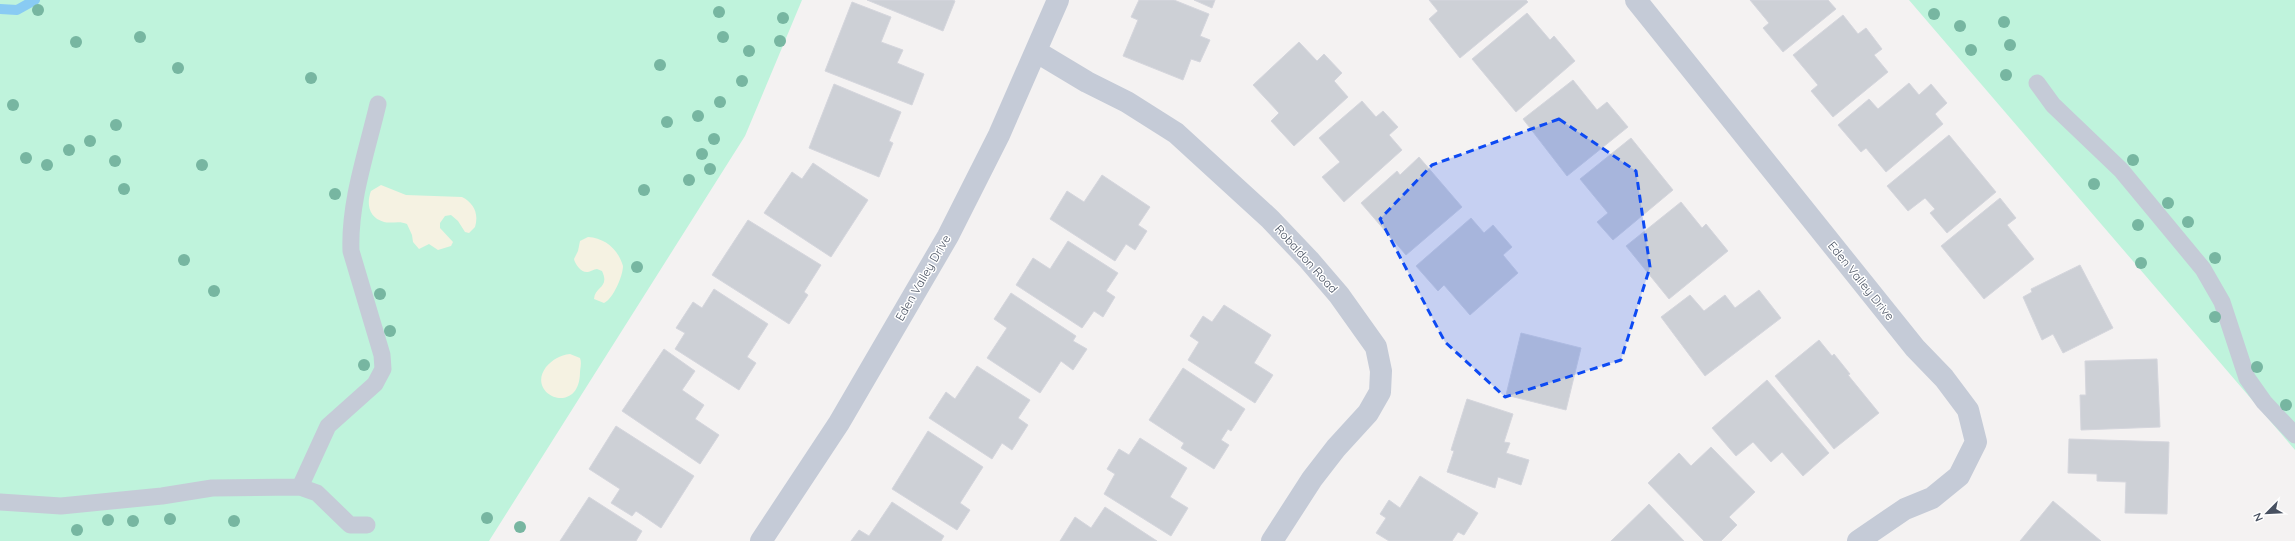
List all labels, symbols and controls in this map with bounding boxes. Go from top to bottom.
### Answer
street label: Robaldon Road [1272,221,1341,296]
street label: Eden Valley Drive [892,232,953,324]
street label: Eden Valley Drive [1825,238,1898,323]
north arrow [2247,493,2287,533]
text: N [2250,511,2266,524]

